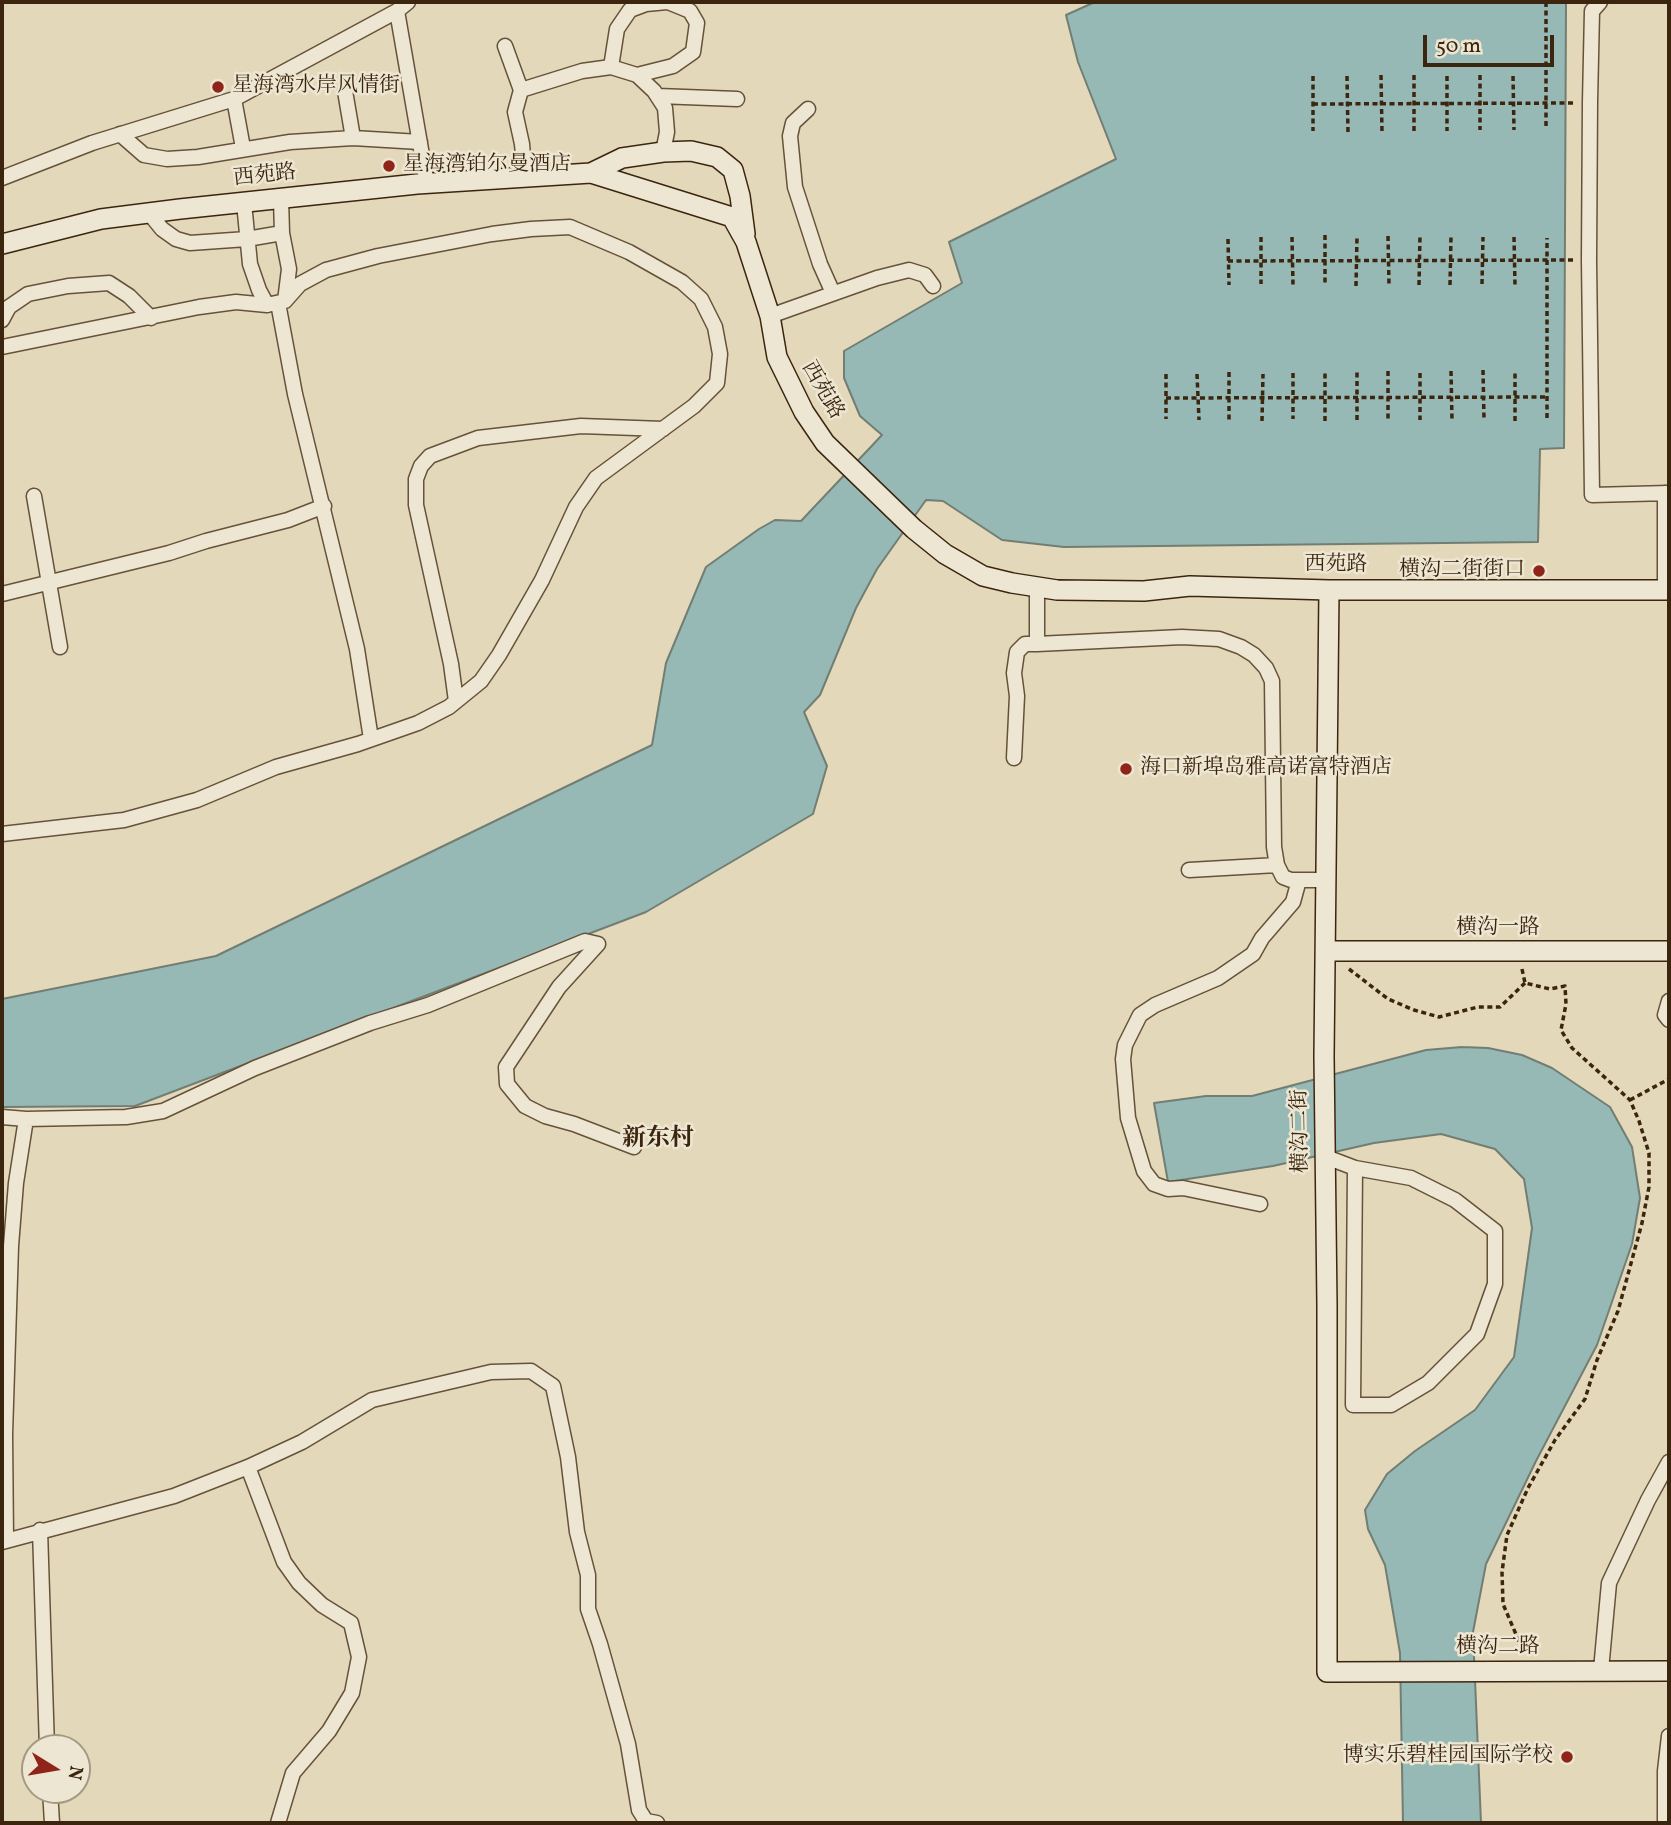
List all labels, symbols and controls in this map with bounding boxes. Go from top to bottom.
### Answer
scale bar [1426,21,1557,65]
text: 50 m [1436,32,1481,61]
place label: 星海湾水岸风情街 [232,74,400,100]
marker: 星海湾水岸风情街 [210,79,226,95]
place label: 星海湾铂尔曼酒店 [403,153,571,179]
marker: 星海湾铂尔曼酒店 [381,158,397,174]
street label: 西苑路 [232,161,298,193]
street label: 西苑路 [794,357,848,425]
street label: 西苑路 [1305,553,1367,579]
place label: 横沟二街街口 [1399,558,1525,584]
marker: 横沟二街街口 [1531,563,1547,579]
place label: 海口新埠岛雅高诺富特酒店 [1140,756,1392,782]
marker: 海口新埠岛雅高诺富特酒店 [1118,761,1134,777]
street label: 横沟一路 [1456,916,1540,942]
street label: 横沟二街 [1289,1089,1315,1173]
district label: 新东村 [622,1127,694,1155]
street label: 横沟二路 [1456,1635,1540,1661]
north arrow [21,1734,91,1804]
place label: 博实乐碧桂园国际学校 [1343,1744,1553,1770]
marker: 博实乐碧桂园国际学校 [1559,1749,1575,1765]
text: N [61,1763,89,1782]

